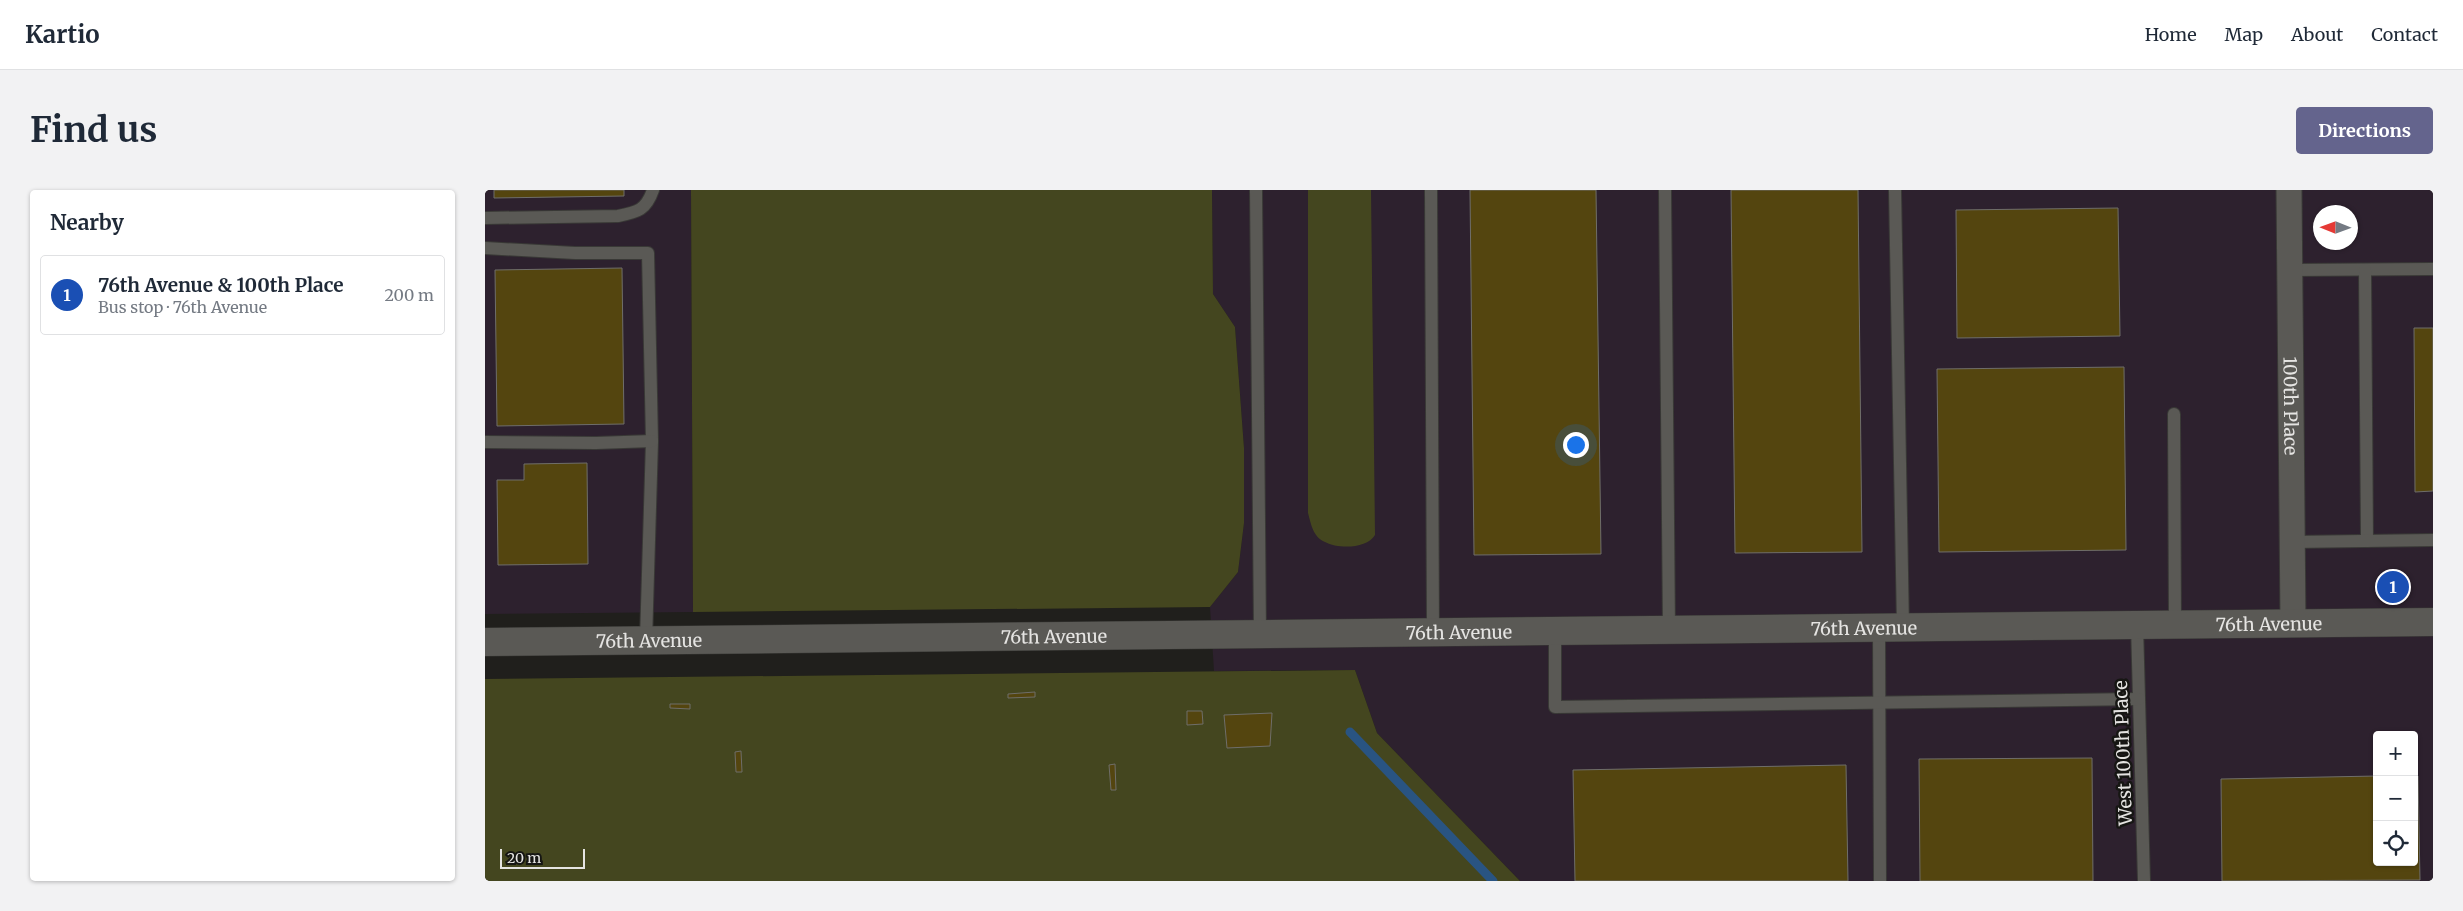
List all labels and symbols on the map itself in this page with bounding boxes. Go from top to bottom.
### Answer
north arrow [2313,205,2358,250]
street label: 100th Place [2279,356,2303,456]
your location [1563,432,1589,458]
pin: 1 [2377,568,2409,606]
street label: 76th Avenue [2216,612,2322,636]
street label: 76th Avenue [1811,616,1917,640]
street label: 76th Avenue [1406,620,1512,644]
street label: 76th Avenue [1001,624,1107,648]
street label: 76th Avenue [596,628,702,652]
street label: West 100th Place [2109,680,2137,827]
scale bar [500,846,585,869]

